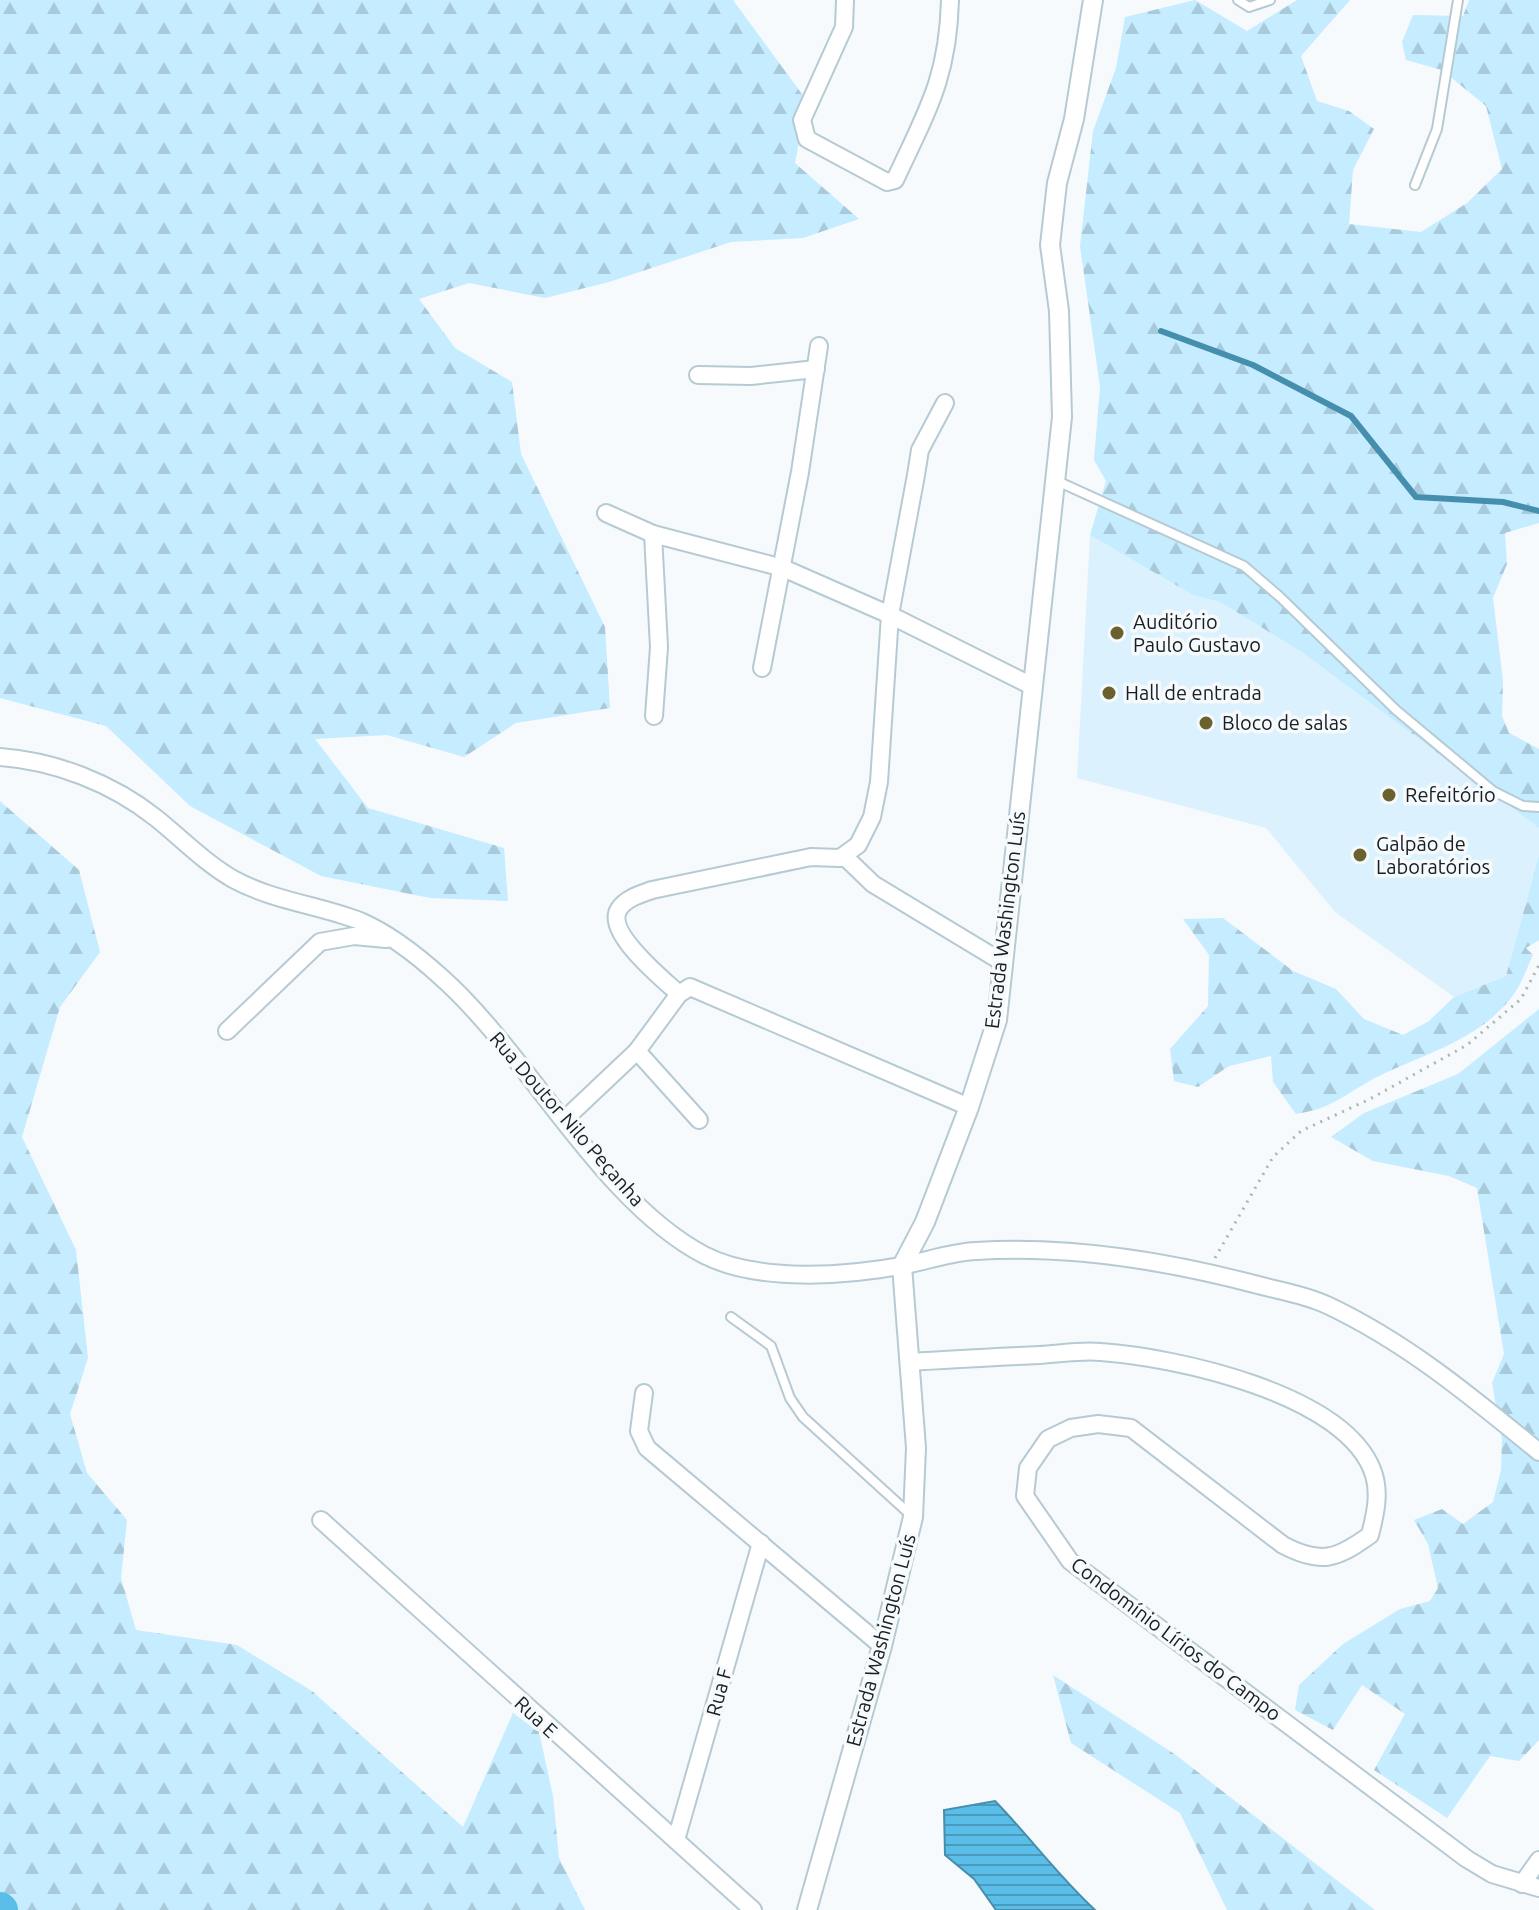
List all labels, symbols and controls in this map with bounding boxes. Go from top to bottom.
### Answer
place label: Auditório Paulo Gustavo [1133,610,1261,656]
marker: Auditório Paulo Gustavo [1108,624,1126,642]
place label: Hall de entrada [1125,681,1262,704]
marker: Hall de entrada [1100,684,1118,702]
place label: Bloco de salas [1222,711,1348,734]
marker: Bloco de salas [1197,714,1215,732]
place label: Refeitório [1405,783,1496,806]
marker: Refeitório [1380,786,1398,804]
street label: Estrada Washington Luís [980,810,1029,1030]
place label: Galpão de Laboratórios [1376,832,1490,878]
marker: Galpão de Laboratórios [1351,846,1369,864]
street label: Rua Doutor Nilo Peçanha [485,1027,649,1211]
street label: Estrada Washington Luís [841,1531,920,1749]
street label: Condomínio Lírios do Campo [1067,1552,1286,1725]
street label: Rua F [701,1665,736,1719]
street label: Rua E [510,1691,562,1742]

